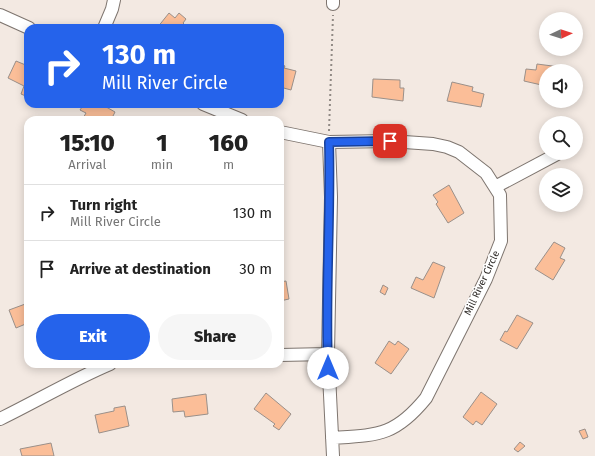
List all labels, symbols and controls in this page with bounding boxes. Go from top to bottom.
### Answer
north arrow [539,12,583,56]
map controls [539,12,583,212]
text: 130 m [102,38,176,71]
icon: right [36,40,88,92]
button: sound [539,64,583,108]
text: Mill River Circle [102,72,228,94]
button: search [539,116,583,160]
pin [373,124,407,158]
text: 15:10 [60,129,115,157]
text: 1 [156,129,168,157]
text: 160 [209,129,248,157]
icon: arrive [379,130,401,152]
text: Arrival [68,157,106,172]
text: min [151,157,173,172]
text: m [223,157,234,172]
button: layers [539,168,583,212]
text: Turn right [70,196,137,214]
icon: right [36,202,58,224]
text: 130 m [233,204,272,222]
text: Mill River Circle [70,214,161,229]
street label: Mill River Circle [462,249,502,317]
icon: arrive [36,258,58,280]
text: Arrive at destination [70,260,211,278]
text: 30 m [239,260,272,278]
button: Exit [36,314,150,360]
button: Share [158,314,272,360]
position arrow [307,347,349,389]

